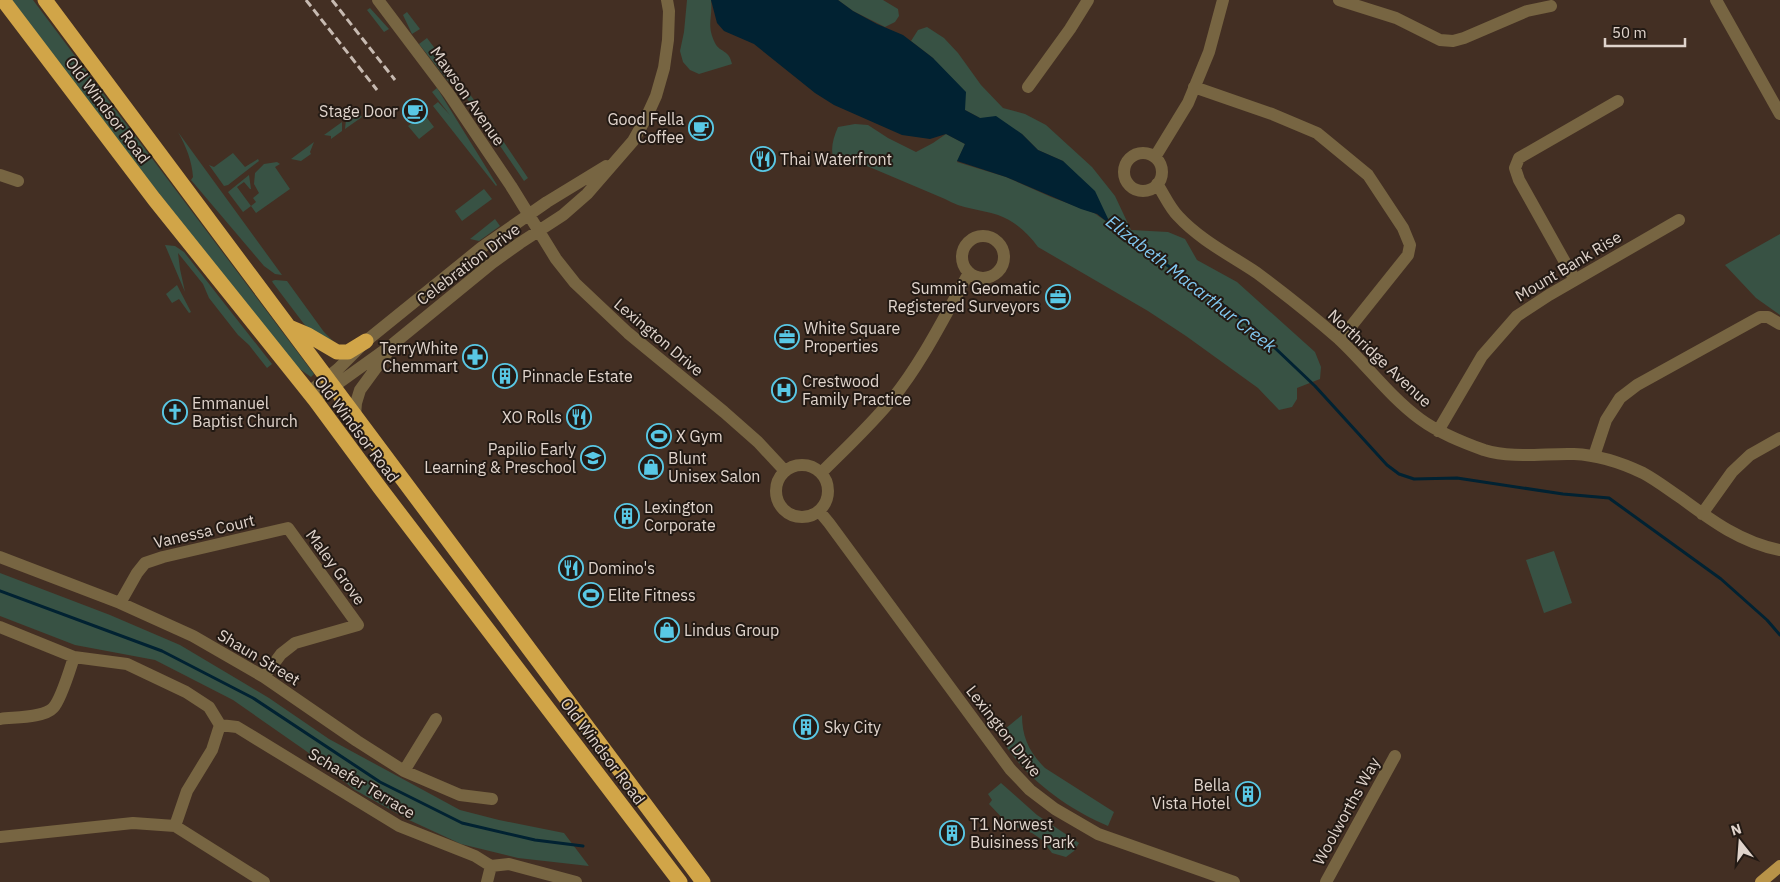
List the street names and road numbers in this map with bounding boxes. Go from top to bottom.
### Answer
street label: Mawson Avenue [426,42,510,150]
street label: Old Windsor Road [61,53,155,167]
street label: Celebration Drive [412,219,524,309]
street label: Mount Bank Rise [1511,226,1625,306]
street label: Lexington Drive [610,294,708,380]
street label: Northridge Avenue [1324,305,1436,411]
street label: Old Windsor Road [310,372,404,486]
street label: Vanessa Court [152,510,256,552]
street label: Maley Grove [302,525,370,609]
street label: Shaun Street [214,625,304,689]
street label: Lexington Drive [962,681,1046,781]
street label: Old Windsor Road [556,694,650,808]
street label: Schaefer Terrace [305,743,419,823]
street label: Woolworths Way [1308,754,1384,868]

